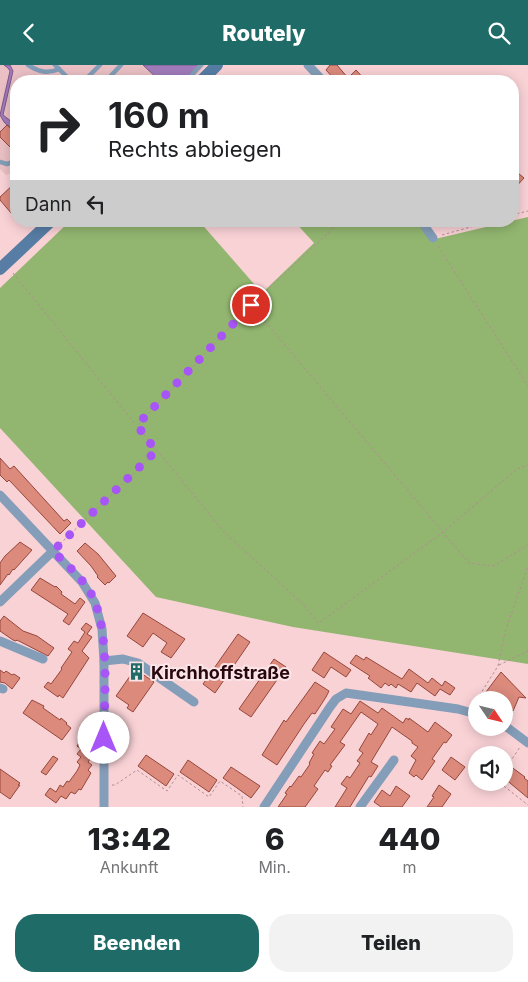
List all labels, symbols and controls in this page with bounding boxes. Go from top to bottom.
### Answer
icon: back [15,19,43,47]
icon: search [485,19,513,47]
text: Routely [222,20,306,46]
text: 160 m [108,94,210,136]
icon: right [25,95,90,160]
text: Rechts abbiegen [108,136,282,162]
icon: left [82,190,110,218]
text: Dann [25,193,72,216]
pin [230,284,272,326]
icon: arrive [237,291,265,319]
building icon: Kirchhoffstraße [127,662,147,682]
place label: Kirchhoffstraße [151,662,290,683]
north arrow [468,691,512,736]
map controls [468,691,513,791]
position arrow [77,711,129,763]
button: sound [468,746,513,791]
text: 13:42 [88,821,171,857]
text: 6 [265,821,285,857]
text: 440 [378,821,440,857]
text: Ankunft [100,857,159,877]
text: Min. [258,857,291,877]
text: m [402,857,416,877]
button: Beenden [15,914,259,972]
button: Teilen [269,914,513,972]

